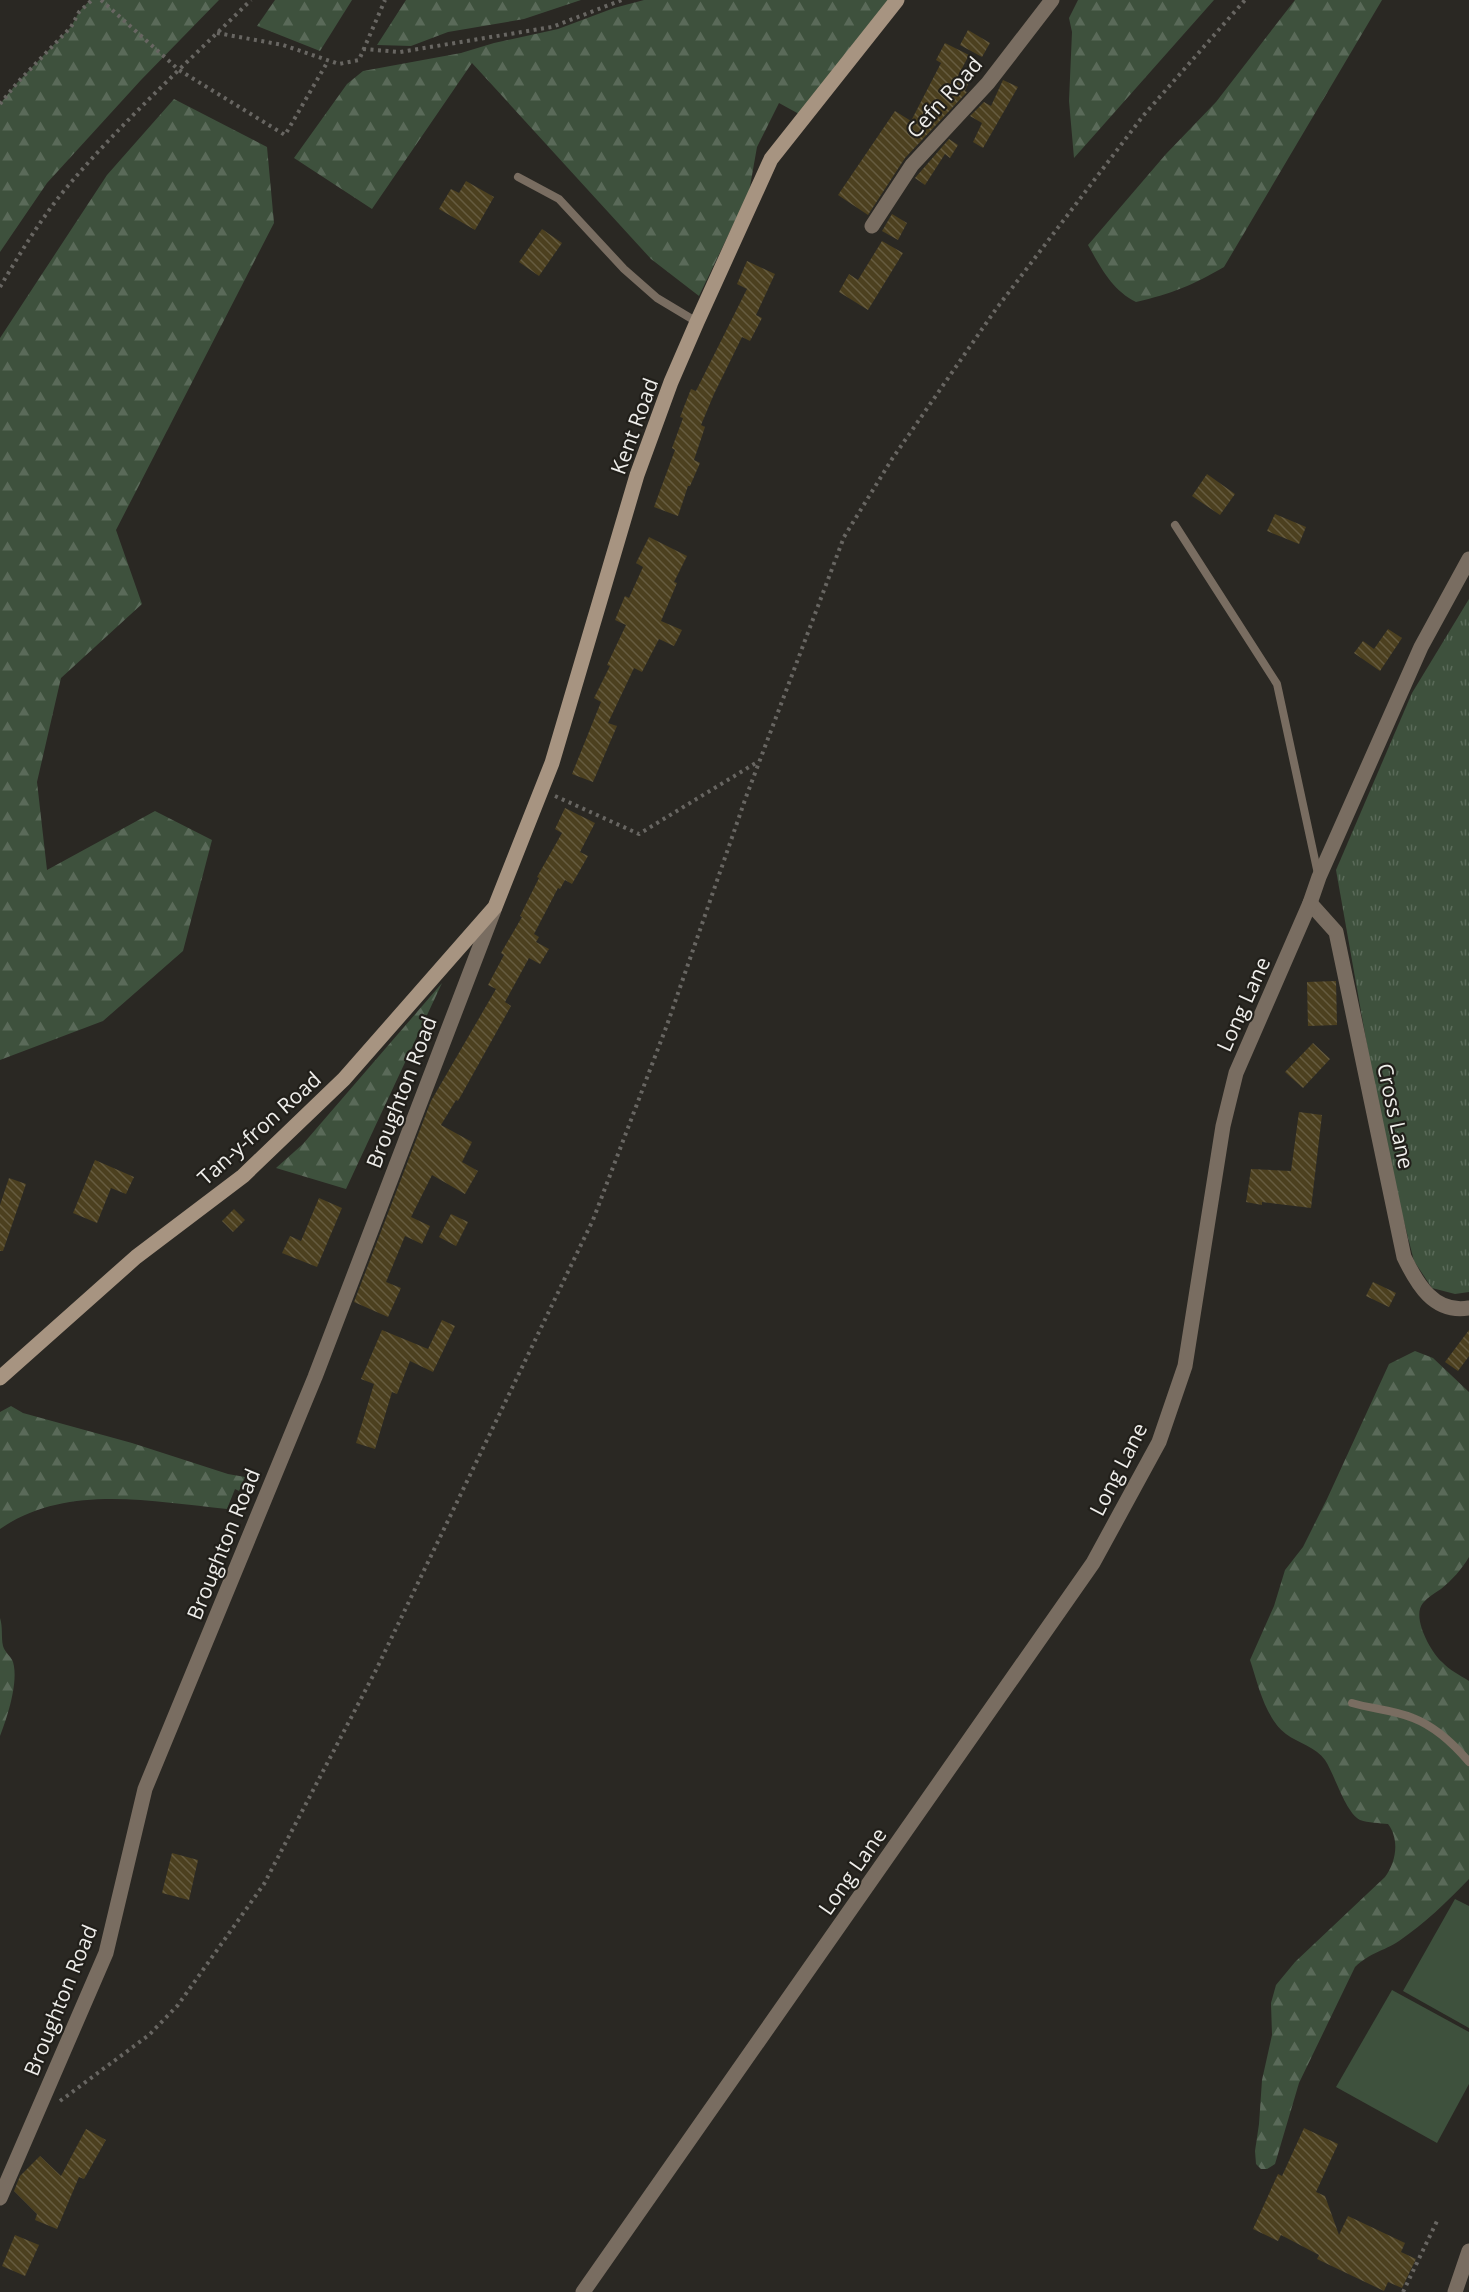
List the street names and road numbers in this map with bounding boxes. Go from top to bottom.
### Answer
street label: Cefn Road [900,50,988,144]
street label: Kent Road [604,374,664,478]
street label: Long Lane [1210,952,1276,1056]
street label: Broughton Road [359,1012,443,1172]
street label: Cross Lane [1371,1061,1421,1171]
street label: Tan-y-fron Road [191,1065,327,1191]
street label: Long Lane [1083,1418,1153,1520]
street label: Broughton Road [180,1464,266,1624]
street label: Long Lane [812,1822,892,1920]
street label: Broughton Road [17,1920,103,2080]

